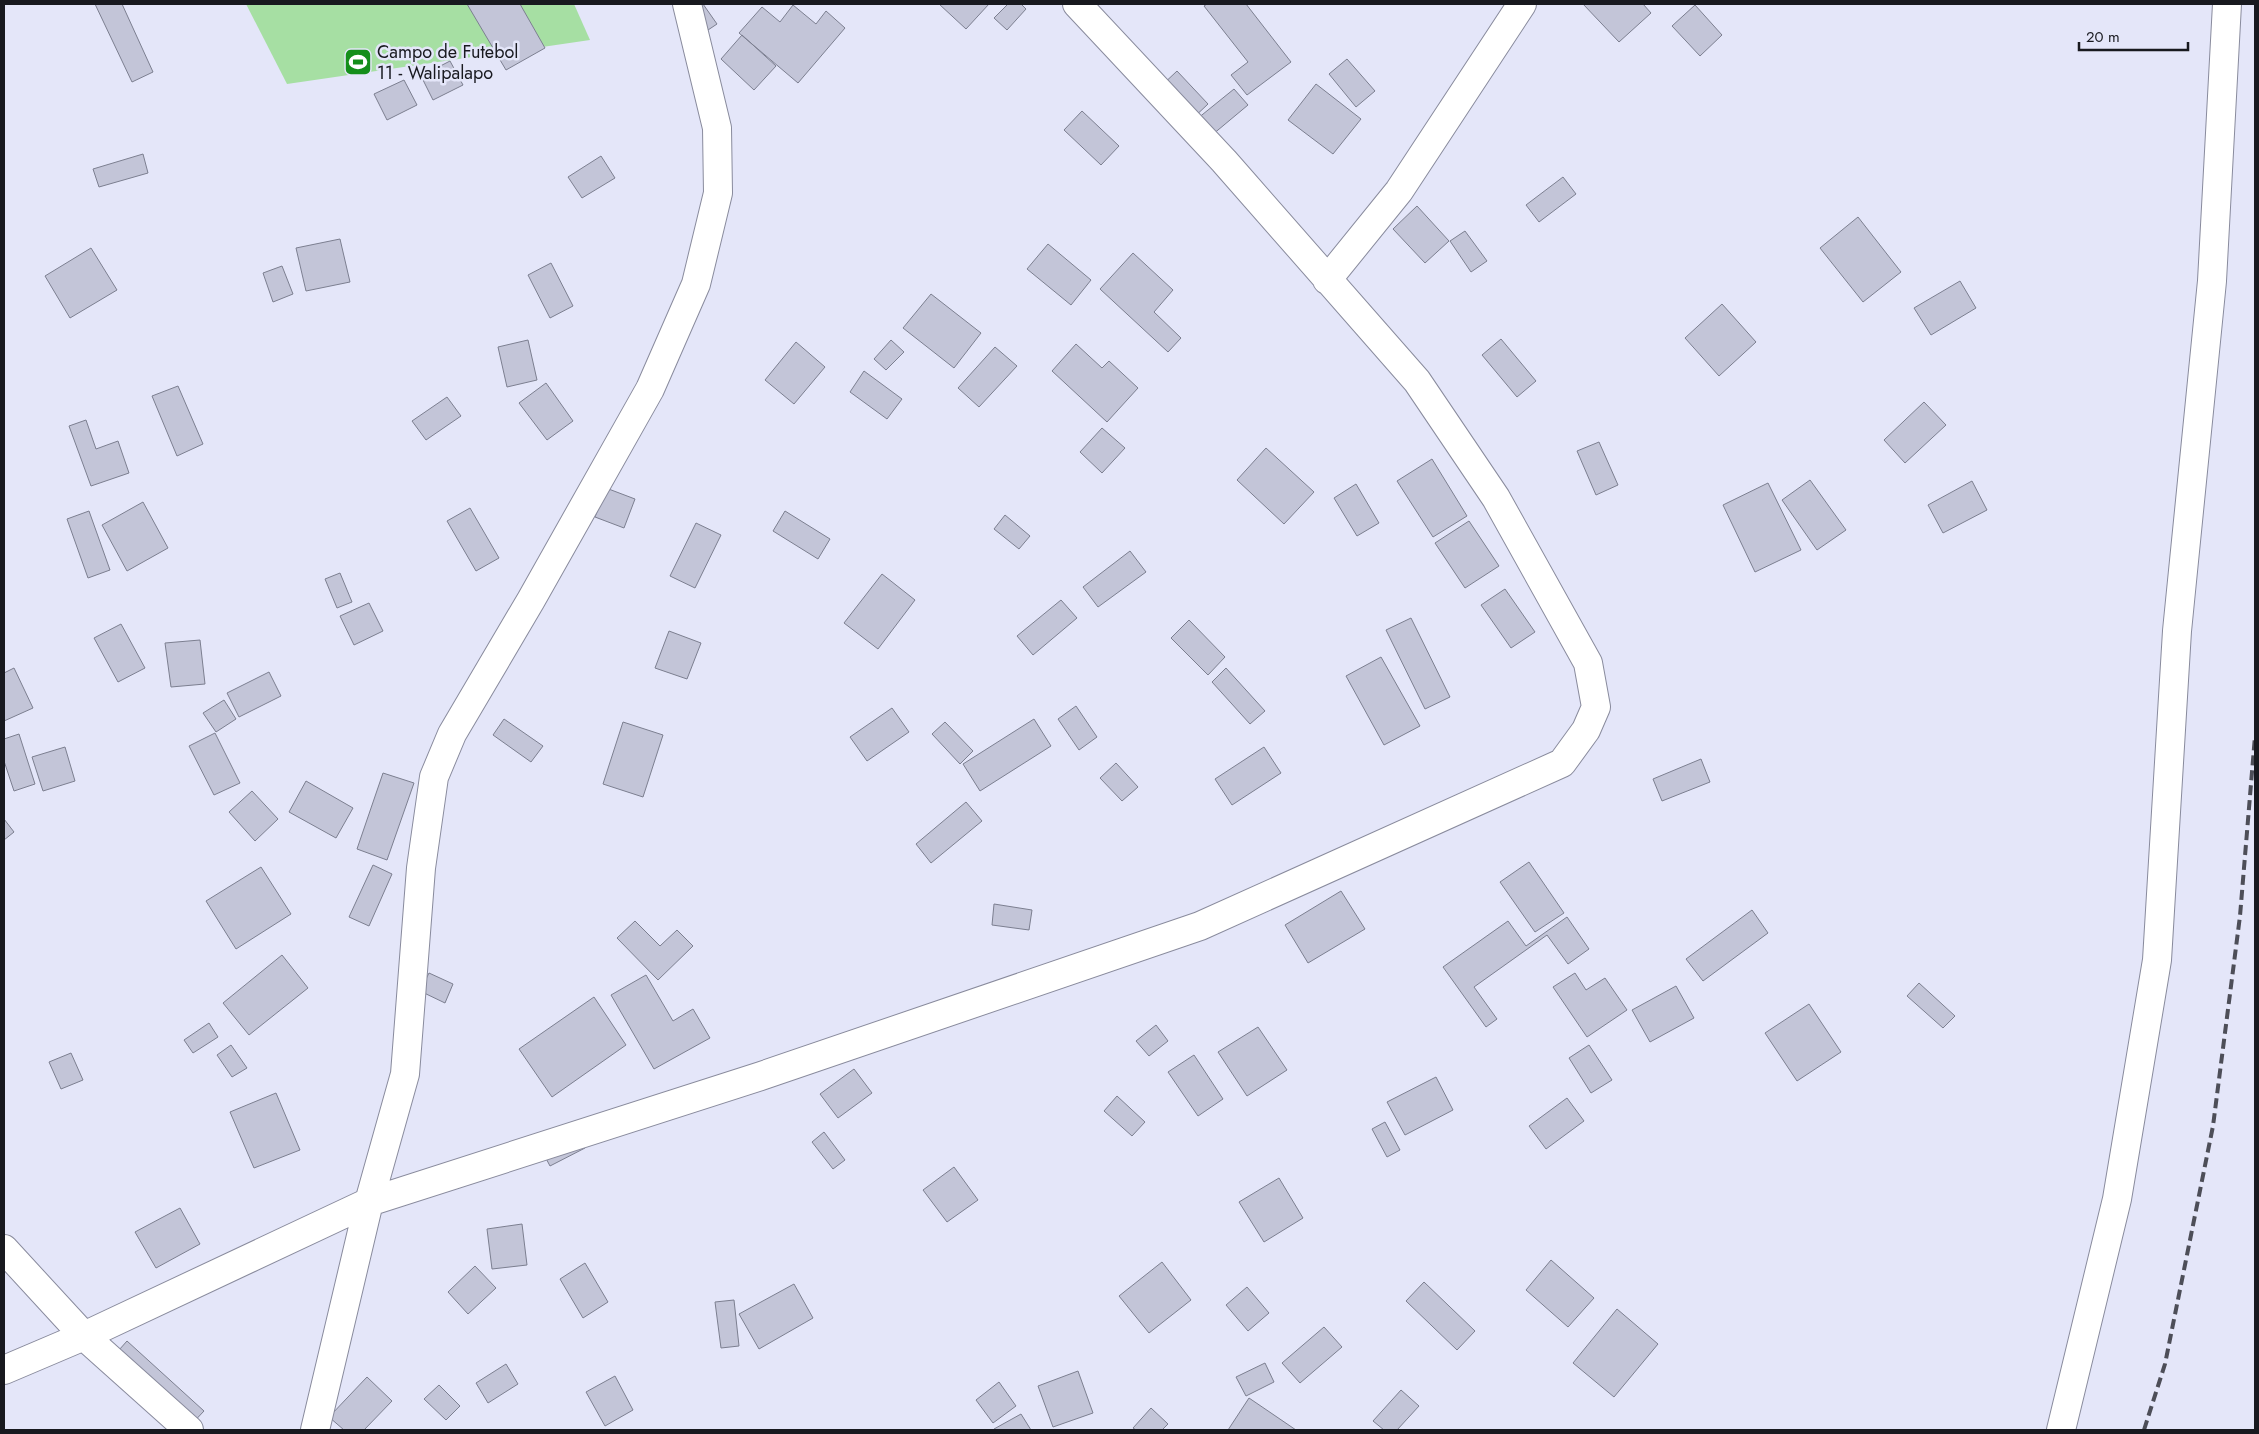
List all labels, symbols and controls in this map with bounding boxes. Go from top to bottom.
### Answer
scale bar [2079,20,2188,52]
text: 20 m [2086,26,2120,48]
place label: Campo de Futebol 11 - Walipalapo [377,39,518,86]
sports icon: Campo de Futebol 11 - Walipalapo [343,47,373,77]

